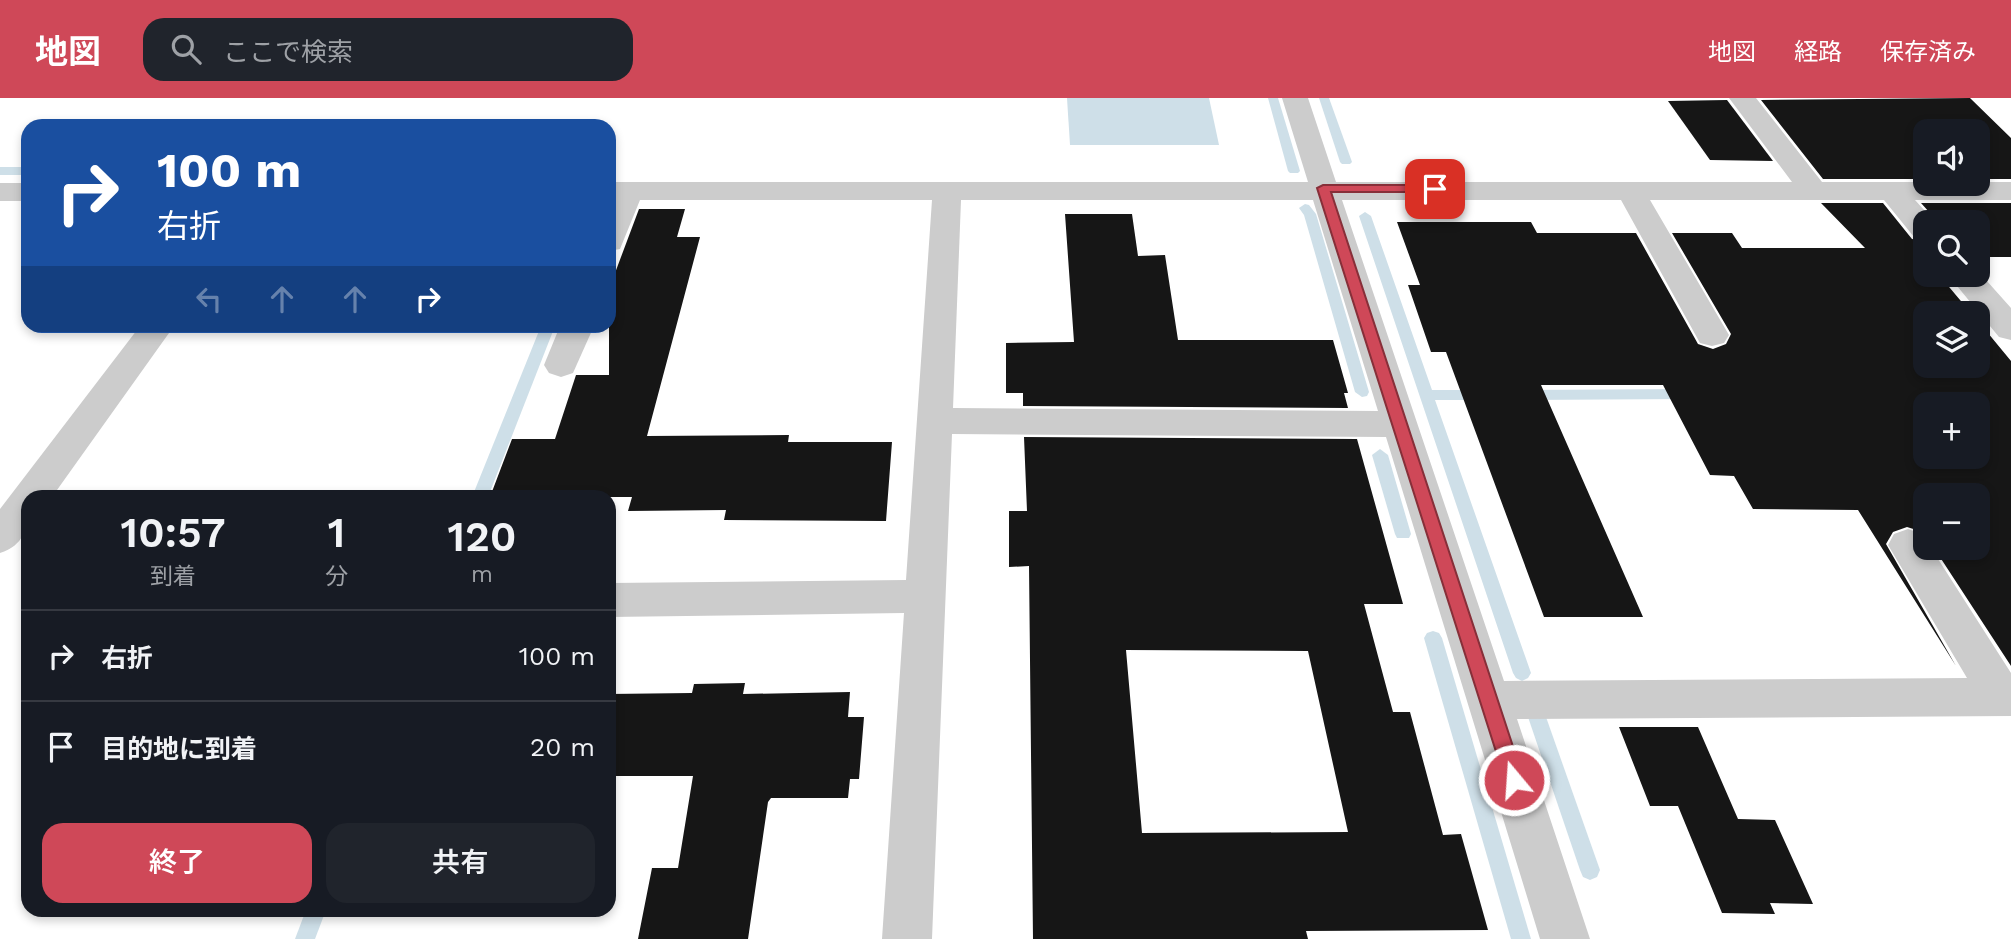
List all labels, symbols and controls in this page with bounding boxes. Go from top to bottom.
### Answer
search box [143,18,633,81]
icon: search [167,30,205,68]
text: 地図 [35,32,101,71]
text: ここで検索 [223,37,353,67]
text: 地図 [1708,38,1756,66]
text: 経路 [1794,38,1842,66]
text: 保存済み [1880,38,1976,66]
map controls [1913,119,1990,560]
button: sound [1913,119,1990,196]
text: 100 m [157,141,301,199]
icon: right [42,147,133,238]
pin [1405,159,1465,219]
icon: arrive [1416,170,1454,208]
text: 右折 [157,207,221,245]
button: search [1913,210,1990,287]
icon: left [190,280,228,318]
icon: ahead [263,280,301,318]
icon: ahead [336,280,374,318]
icon: right [409,280,447,318]
button: layers [1913,301,1990,378]
button: + [1913,392,1990,469]
button: − [1913,483,1990,560]
text: 10:57 [120,508,226,557]
text: 1 [328,508,345,557]
text: 120 [448,512,517,561]
text: m [471,561,493,588]
text: 到着 [150,563,196,590]
text: 分 [325,563,348,590]
icon: right [42,637,80,675]
text: 100 m [519,641,595,671]
text: 右折 [101,643,153,673]
icon: arrive [42,728,80,766]
text: 20 m [530,732,595,762]
text: 目的地に到着 [101,734,257,764]
position arrow [1477,743,1551,817]
button: 終了 [42,823,312,903]
button: 共有 [326,823,595,903]

